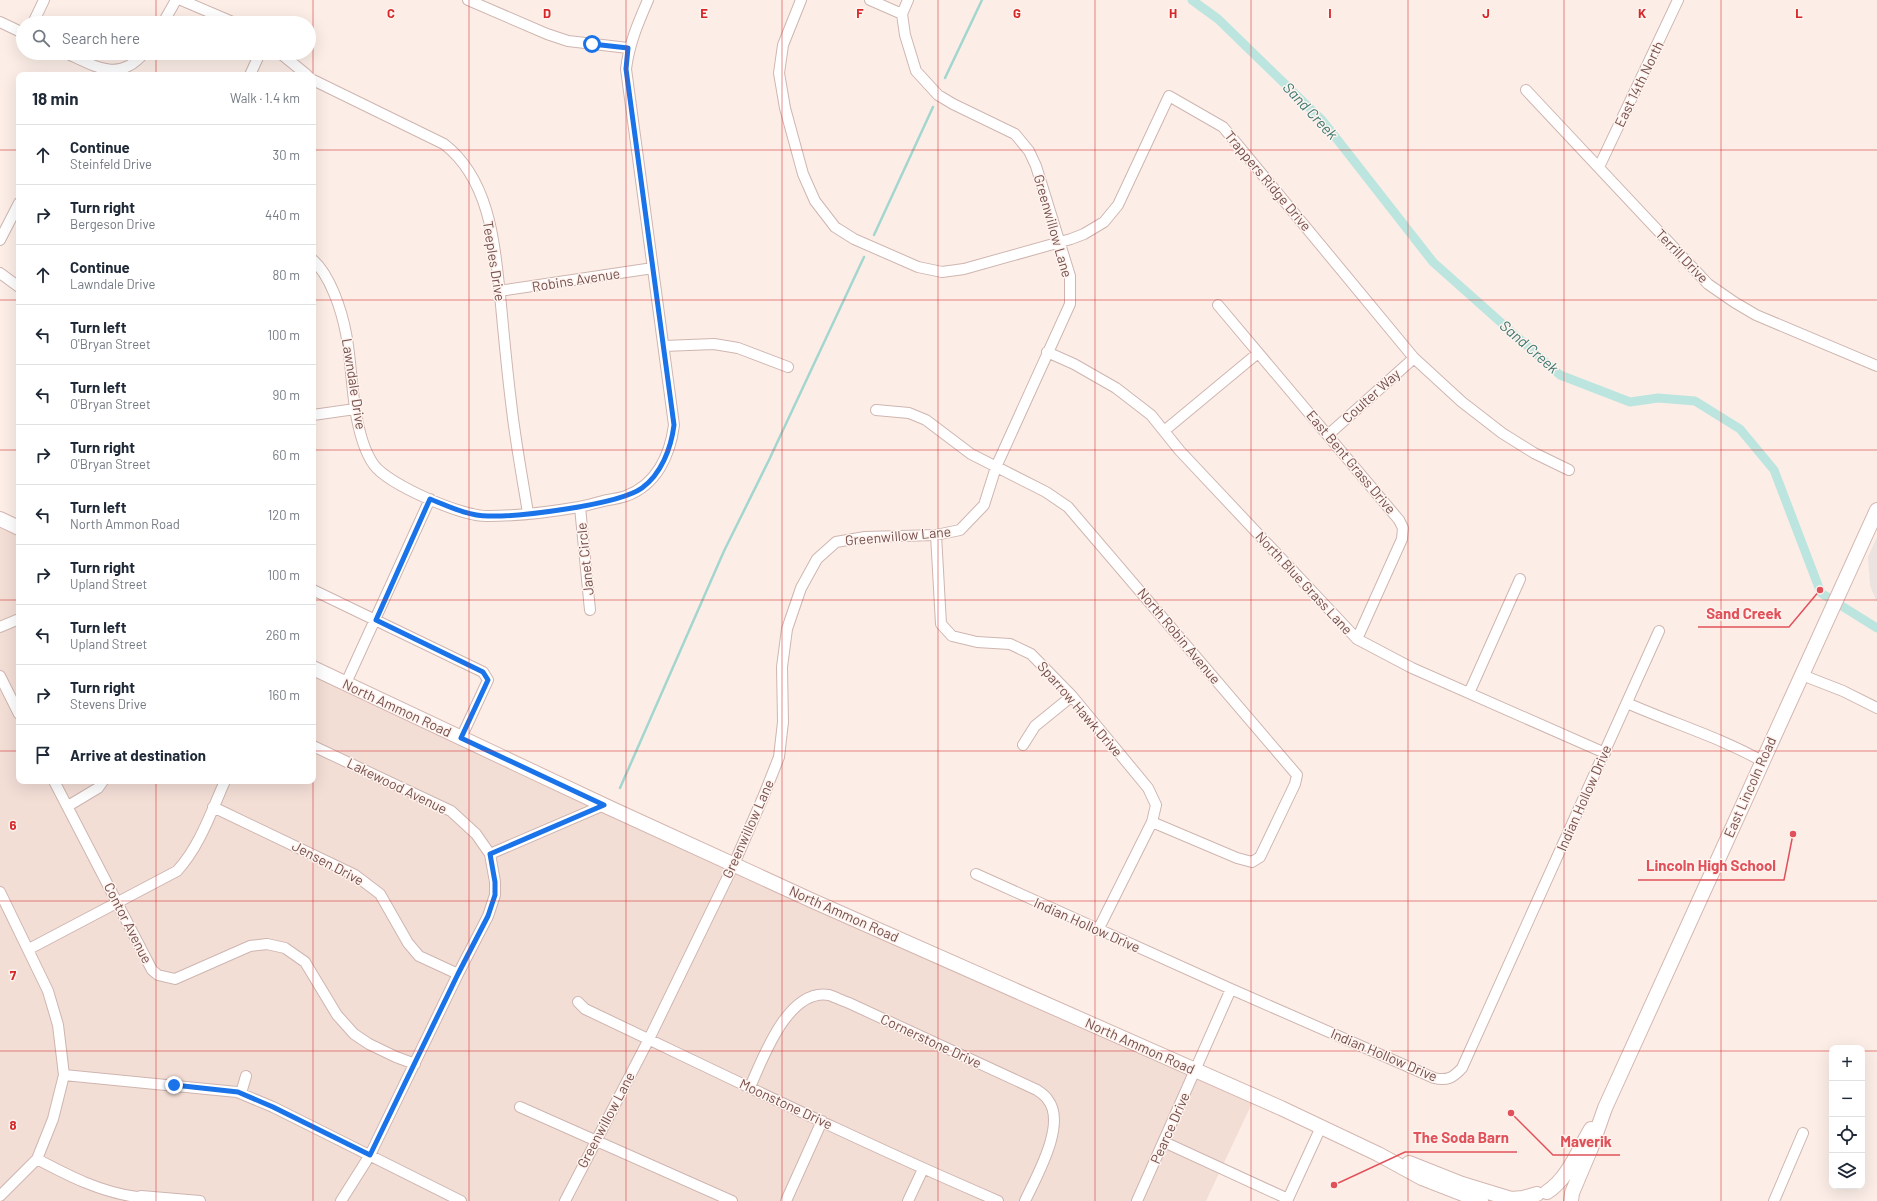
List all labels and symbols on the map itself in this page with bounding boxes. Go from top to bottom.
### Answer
text: C [387,5,395,21]
text: D [543,5,551,21]
text: E [700,5,708,21]
text: F [856,5,864,21]
text: G [1013,5,1021,21]
text: H [1169,5,1177,21]
text: I [1328,5,1332,21]
text: J [1482,5,1490,21]
text: K [1638,5,1646,21]
text: L [1795,5,1803,21]
route start [583,35,601,53]
street label: East 14th North [1610,38,1667,129]
water label: Sand Creek [1280,78,1342,143]
street label: Trappers Ridge Drive [1222,127,1315,234]
street label: Greenwillow Lane [1031,172,1076,279]
street label: Teeples Drive [480,220,509,302]
street label: Terrill Drive [1652,225,1712,286]
street label: Robins Avenue [531,264,621,295]
water label: Sand Creek [1497,316,1563,377]
street label: Lawndale Drive [339,337,370,431]
street label: Coulter Way [1338,365,1404,426]
street label: East Bent Grass Drive [1303,406,1400,517]
street label: Janet Circle [572,522,597,596]
street label: Greenwillow Lane [844,522,952,549]
street label: North Blue Grass Lane [1252,528,1356,638]
street label: North Robin Avenue [1134,584,1224,687]
callout: Sand Creek [1698,600,1789,627]
text: Sand Creek [1706,604,1782,622]
street label: Sparrow Hawk Drive [1034,658,1126,760]
street label: North Ammon Road [340,675,454,740]
street label: East Lincoln Road [1720,734,1779,840]
street label: Indian Hollow Drive [1553,742,1615,854]
street label: Lakewood Avenue [344,754,450,817]
street label: Greenwillow Lane [718,777,777,881]
text: 6 [10,817,17,833]
street label: Jensen Drive [289,837,367,889]
callout: Lincoln High School [1638,853,1784,880]
text: Lincoln High School [1646,856,1776,874]
street label: Contor Avenue [101,879,156,966]
street label: North Ammon Road [787,882,902,945]
street label: Indian Hollow Drive [1031,894,1143,956]
text: 7 [10,967,17,983]
street label: Cornerstone Drive [878,1010,984,1071]
street label: North Ammon Road [1083,1014,1198,1077]
street label: Indian Hollow Drive [1328,1024,1440,1085]
street label: Greenwillow Lane [573,1069,638,1171]
street label: Moonstone Drive [737,1075,836,1133]
route end [165,1076,183,1094]
street label: Pearce Drive [1146,1089,1193,1166]
text: 8 [9,1117,17,1133]
callout: The Soda Barn [1405,1125,1517,1152]
text: The Soda Barn [1413,1128,1509,1146]
callout: Maverik [1553,1128,1620,1155]
text: Maverik [1560,1132,1612,1150]

